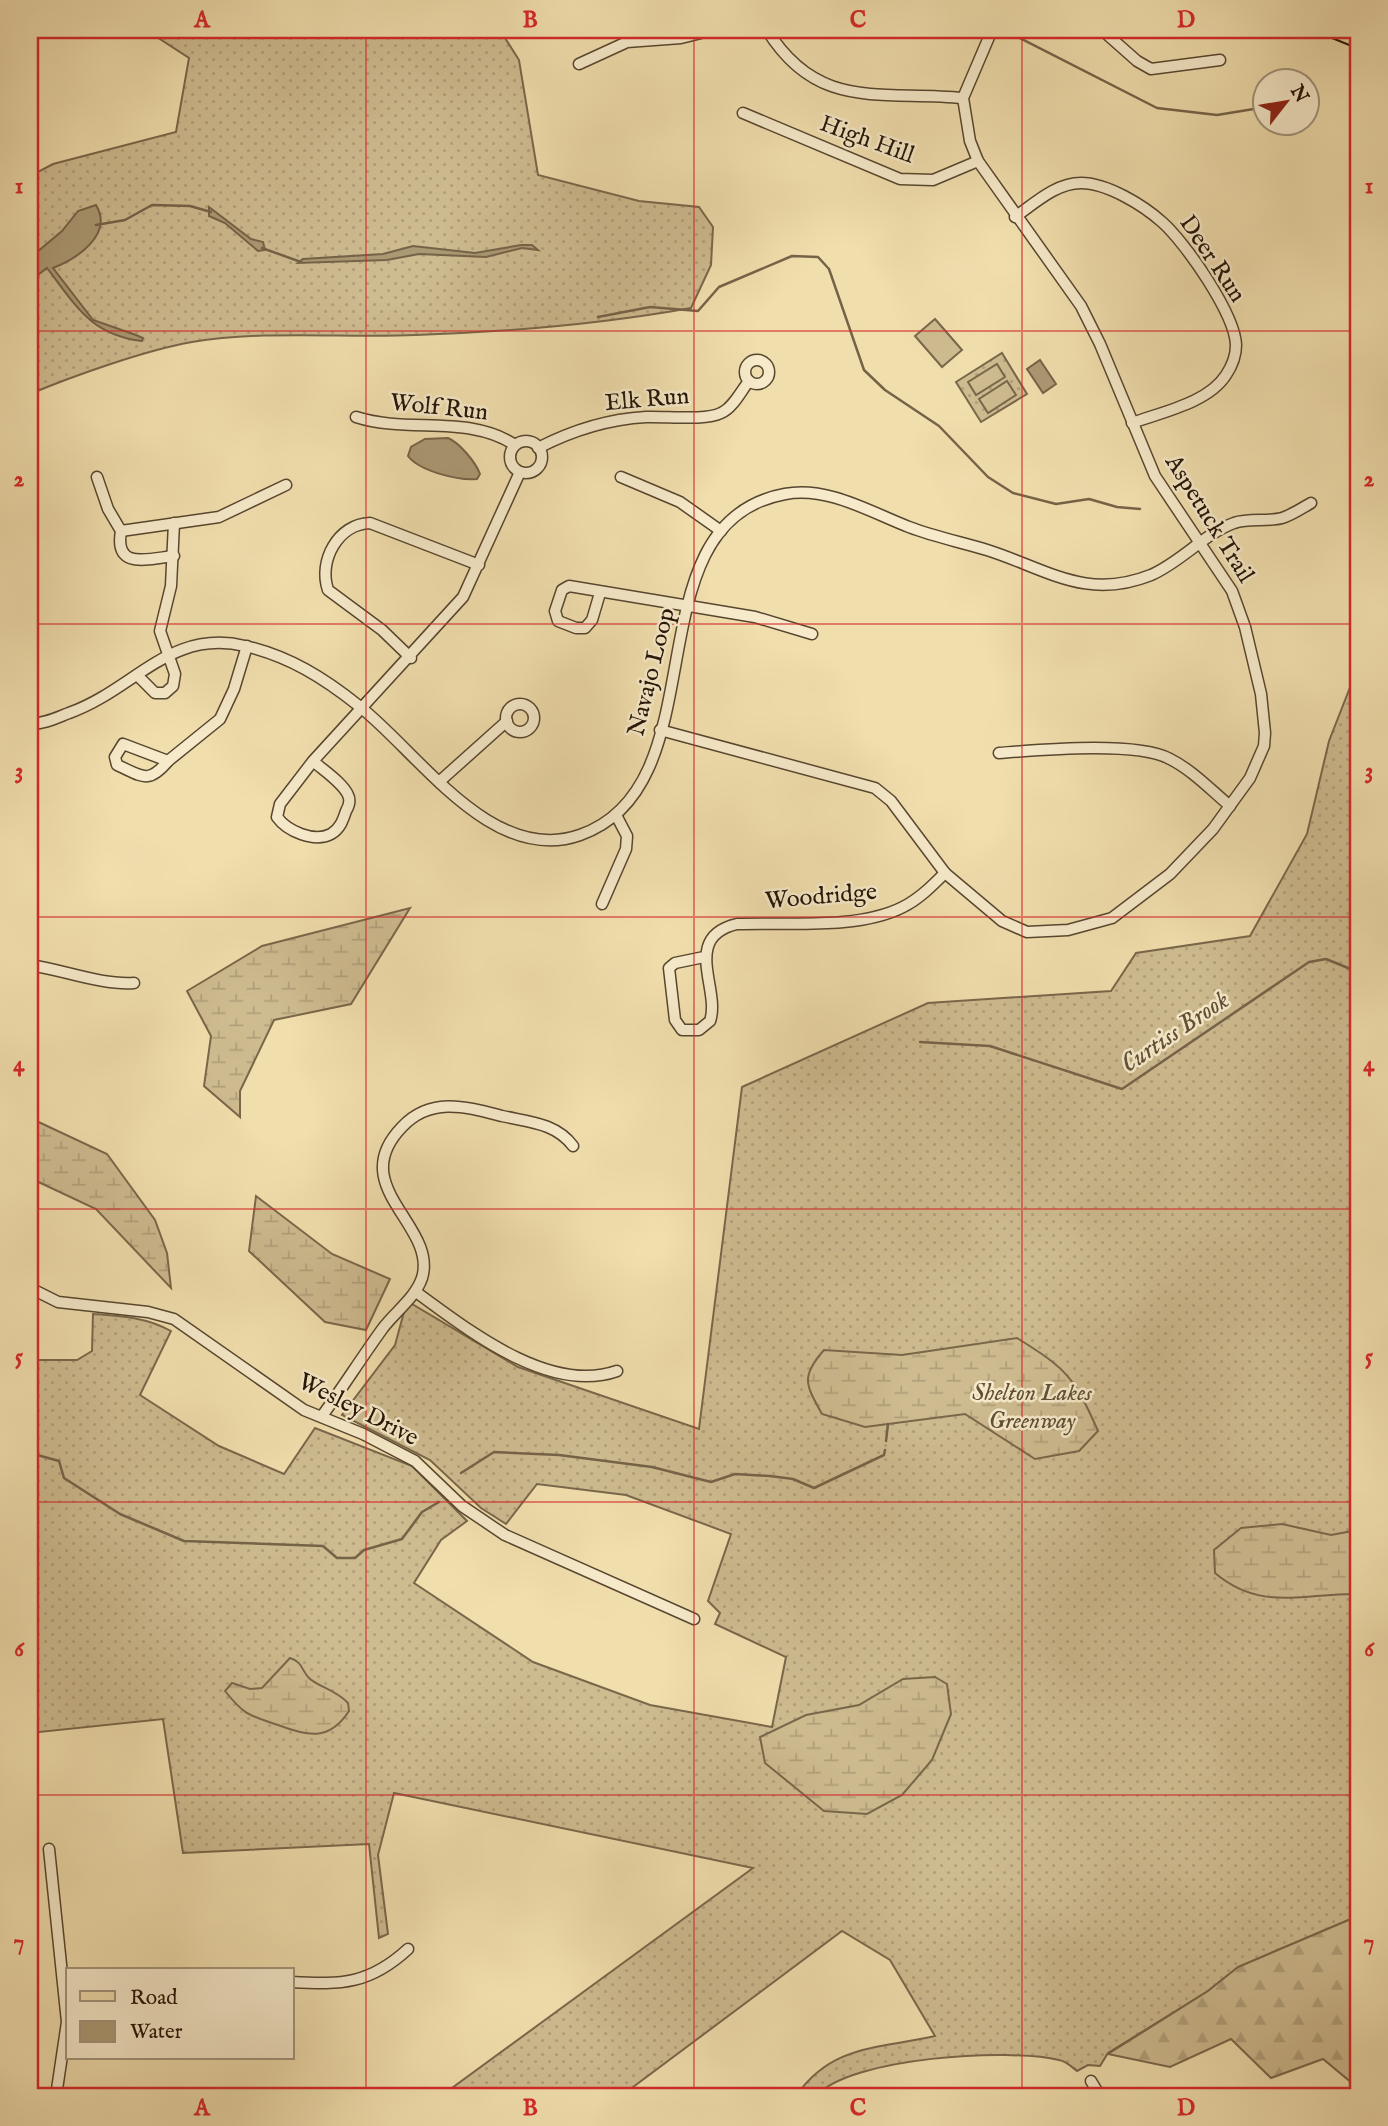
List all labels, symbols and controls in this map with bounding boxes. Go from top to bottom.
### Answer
text: A [193,6,211,35]
text: B [522,6,538,35]
text: C [850,6,867,35]
text: D [1177,6,1195,35]
north arrow [1252,66,1322,136]
text: N [1284,80,1314,108]
street label: High Hill [816,109,919,172]
text: 1 [15,172,23,201]
text: 1 [1365,172,1373,201]
street label: Deer Run [1172,209,1253,309]
street label: Elk Run [603,381,691,419]
street label: Wolf Run [388,387,490,429]
street label: Aspetuck Trail [1157,448,1261,589]
text: 2 [14,465,25,494]
text: 2 [1364,465,1375,494]
street label: Navajo Loop [621,605,683,739]
text: 3 [15,757,23,786]
text: 3 [1365,757,1373,786]
street label: Woodridge [764,877,878,917]
water label: Curtiss Brook [1114,983,1236,1080]
text: 4 [13,1050,25,1079]
text: 4 [1363,1050,1375,1079]
text: 5 [15,1343,24,1372]
text: 5 [1365,1343,1374,1372]
street label: Wesley Drive [292,1366,424,1454]
park label: Shelton Lakes Greenway [972,1378,1093,1437]
text: 6 [14,1635,25,1664]
text: 6 [1364,1635,1375,1664]
text: 7 [14,1928,24,1957]
text: 7 [1364,1928,1374,1957]
legend [66,1968,294,2060]
text: Road [130,1985,178,2012]
text: Water [130,2019,183,2046]
text: A [193,2094,211,2123]
text: B [522,2094,538,2123]
text: C [850,2094,867,2123]
text: D [1177,2094,1195,2123]

